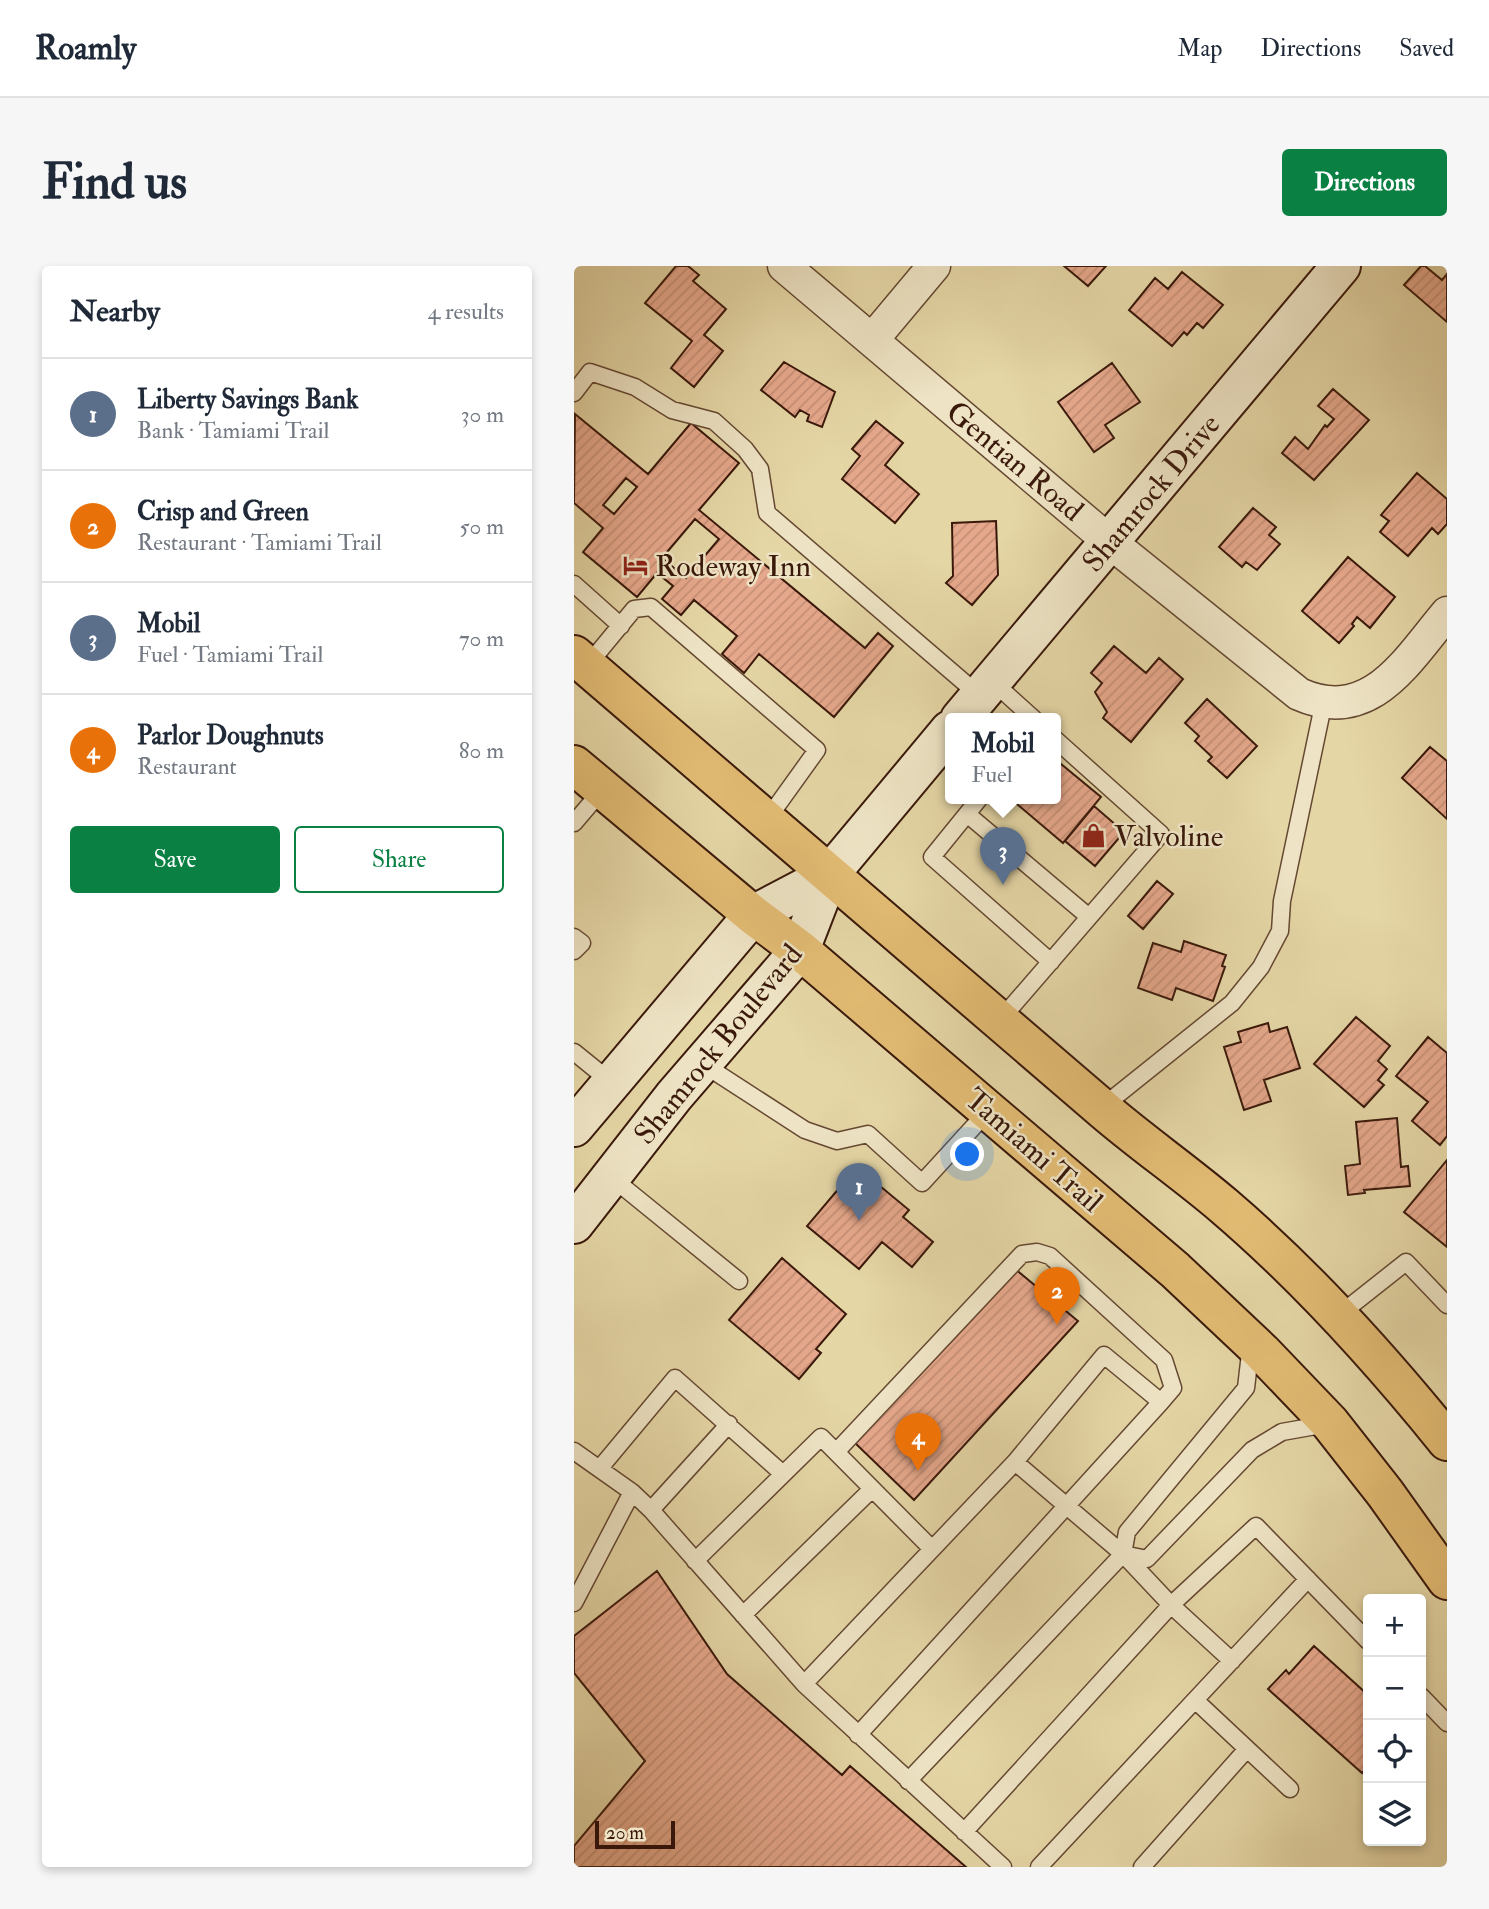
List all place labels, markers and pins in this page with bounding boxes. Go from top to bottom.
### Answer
place label: Rodeway Inn [655,548,811,585]
hotel icon: Rodeway Inn [621,552,649,580]
place label: Valvoline [1114,818,1223,855]
shop icon: Valvoline [1080,822,1108,850]
pin: 3 [980,827,1026,885]
pin: 1 [836,1163,882,1221]
pin: 2 [1034,1267,1080,1325]
pin: 4 [895,1413,941,1471]

